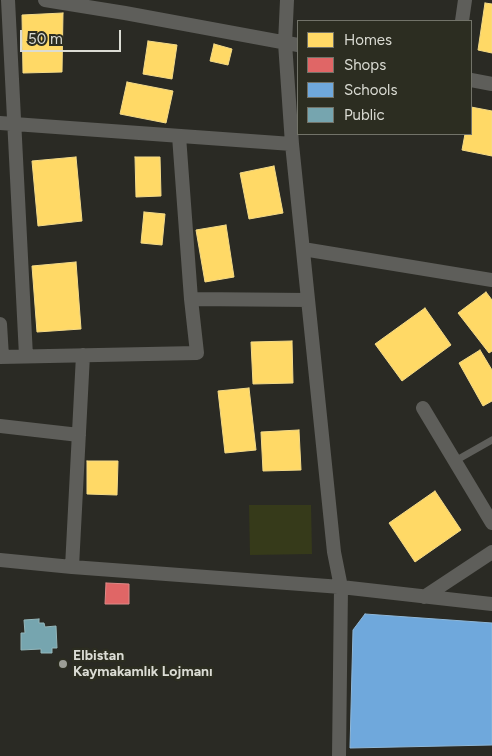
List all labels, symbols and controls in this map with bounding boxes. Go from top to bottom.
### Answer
scale bar [22,20,124,52]
legend [297,20,472,135]
text: 50 m [28,30,63,48]
text: Homes [344,31,392,49]
text: Shops [344,56,386,74]
text: Schools [344,81,397,99]
text: Public [344,106,385,124]
place label: Elbistan Kaymakamlık Lojmanı [73,648,213,680]
marker: Elbistan Kaymakamlık Lojmanı [57,658,69,670]

